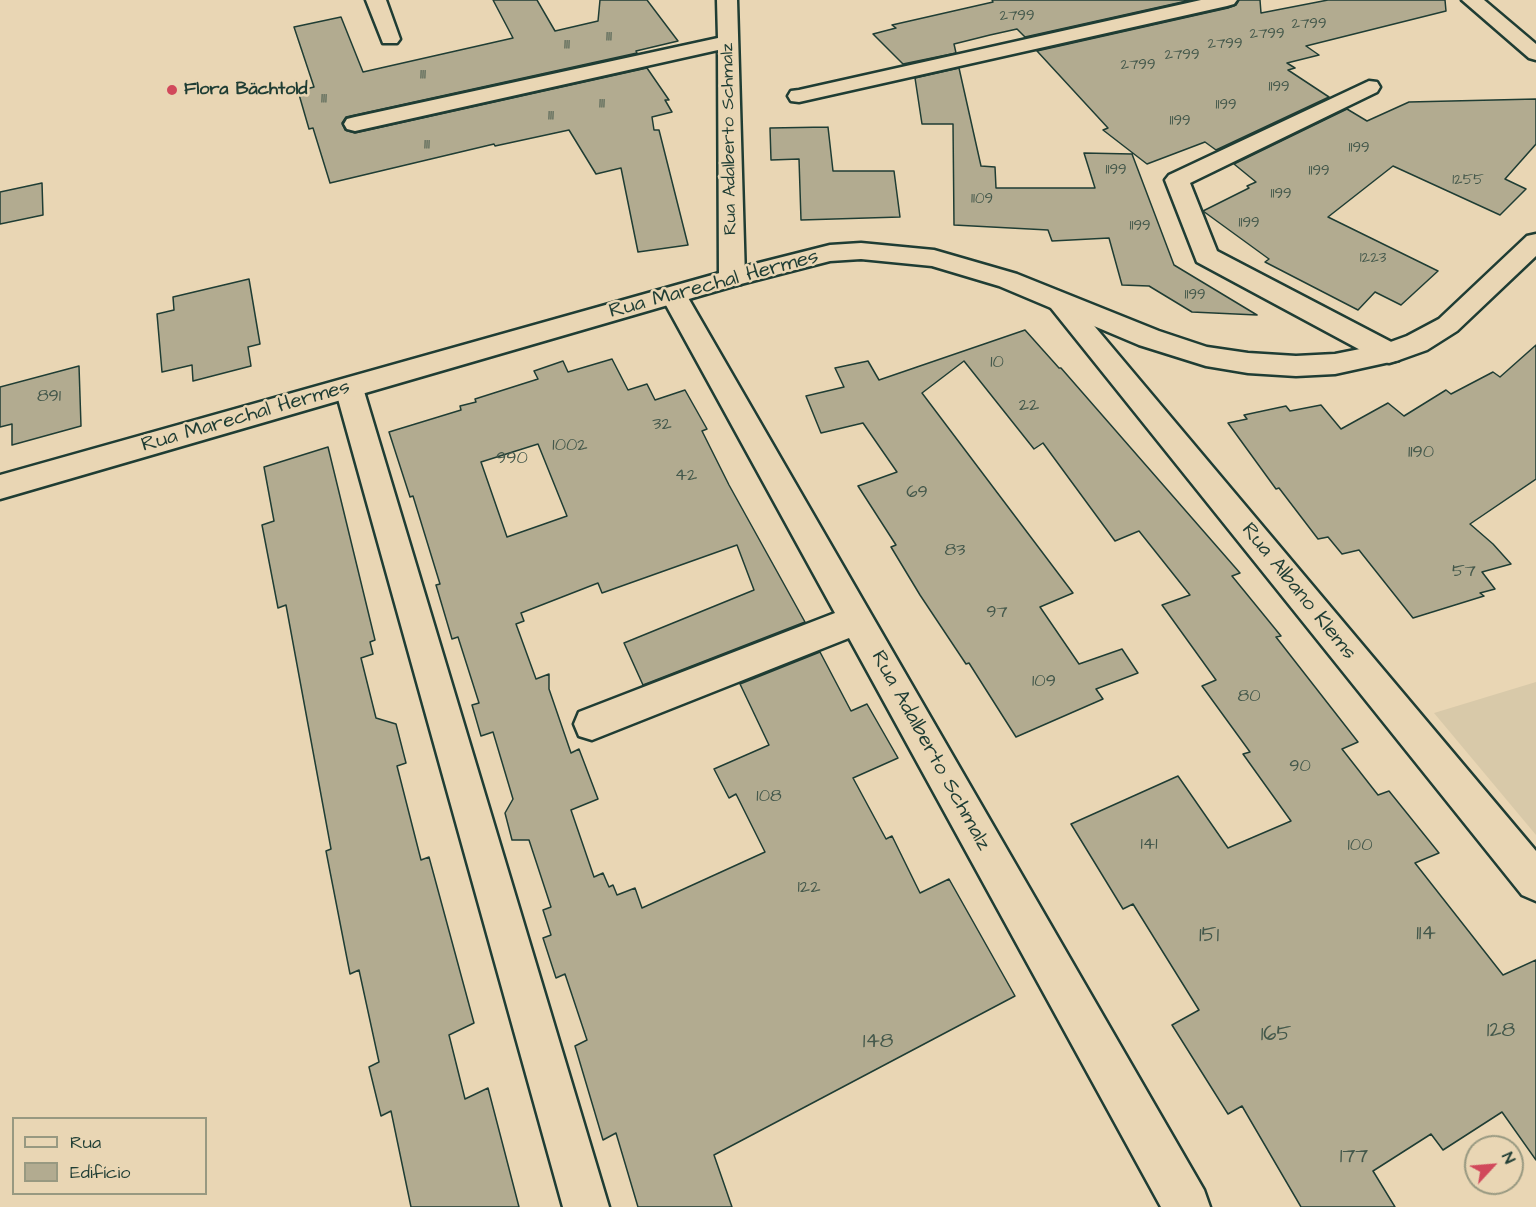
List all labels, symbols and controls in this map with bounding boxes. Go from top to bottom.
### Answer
house number: 2799 [1000,8,1034,26]
house number: 2799 [1292,16,1326,34]
house number: 2799 [1250,26,1284,44]
house number: 111 [606,29,612,47]
house number: 2799 [1208,36,1242,54]
house number: 111 [564,37,570,55]
street label: Rua Adalberto Schmalz [718,43,742,235]
house number: 2799 [1165,47,1199,65]
house number: 2799 [1121,57,1155,75]
house number: 111 [420,67,426,85]
place label: Flora Bächtold [184,79,307,101]
house number: 1199 [1269,79,1289,97]
marker: Flora Bächtold [165,83,179,97]
house number: 111 [321,91,327,109]
house number: 111 [599,96,605,114]
house number: 1199 [1216,97,1236,115]
house number: 111 [548,108,554,126]
house number: 1199 [1170,113,1190,131]
house number: 111 [424,137,430,155]
house number: 1199 [1349,140,1369,158]
house number: 1199 [1106,162,1126,180]
house number: 1199 [1309,163,1329,181]
house number: 1255 [1452,172,1484,190]
house number: 1199 [1271,186,1291,204]
house number: 1109 [971,191,993,209]
house number: 1199 [1239,215,1259,233]
house number: 1199 [1130,218,1150,236]
street label: Rua Marechal Hermes [607,245,821,325]
house number: 1223 [1360,250,1386,268]
house number: 1199 [1185,287,1205,305]
house number: 10 [990,352,1004,374]
street label: Rua Marechal Hermes [139,375,353,459]
house number: 891 [37,386,61,408]
house number: 22 [1019,395,1039,417]
house number: 32 [652,414,672,436]
house number: 1002 [552,435,588,457]
house number: 1190 [1408,442,1434,464]
house number: 990 [496,448,528,470]
house number: 42 [675,465,697,487]
house number: 69 [906,482,928,504]
street label: Rua Albano Klems [1235,518,1361,666]
house number: 83 [945,540,965,562]
house number: 57 [1452,561,1476,583]
house number: 97 [986,602,1008,624]
street label: Rua Adalberto Schmalz [865,647,995,855]
house number: 109 [1032,671,1056,693]
house number: 80 [1237,686,1261,708]
house number: 90 [1289,756,1311,778]
house number: 108 [756,786,782,808]
house number: 141 [1141,834,1157,856]
house number: 100 [1347,835,1373,857]
house number: 122 [798,877,820,899]
house number: 114 [1416,922,1436,948]
house number: 151 [1199,924,1219,950]
house number: 128 [1487,1019,1515,1045]
house number: 165 [1261,1023,1291,1049]
house number: 148 [863,1030,893,1056]
legend [12,1117,207,1195]
text: Rua [70,1130,101,1155]
north arrow [1464,1135,1524,1195]
house number: 177 [1340,1145,1368,1171]
text: N [1496,1149,1520,1167]
text: Edifício [70,1160,130,1185]

